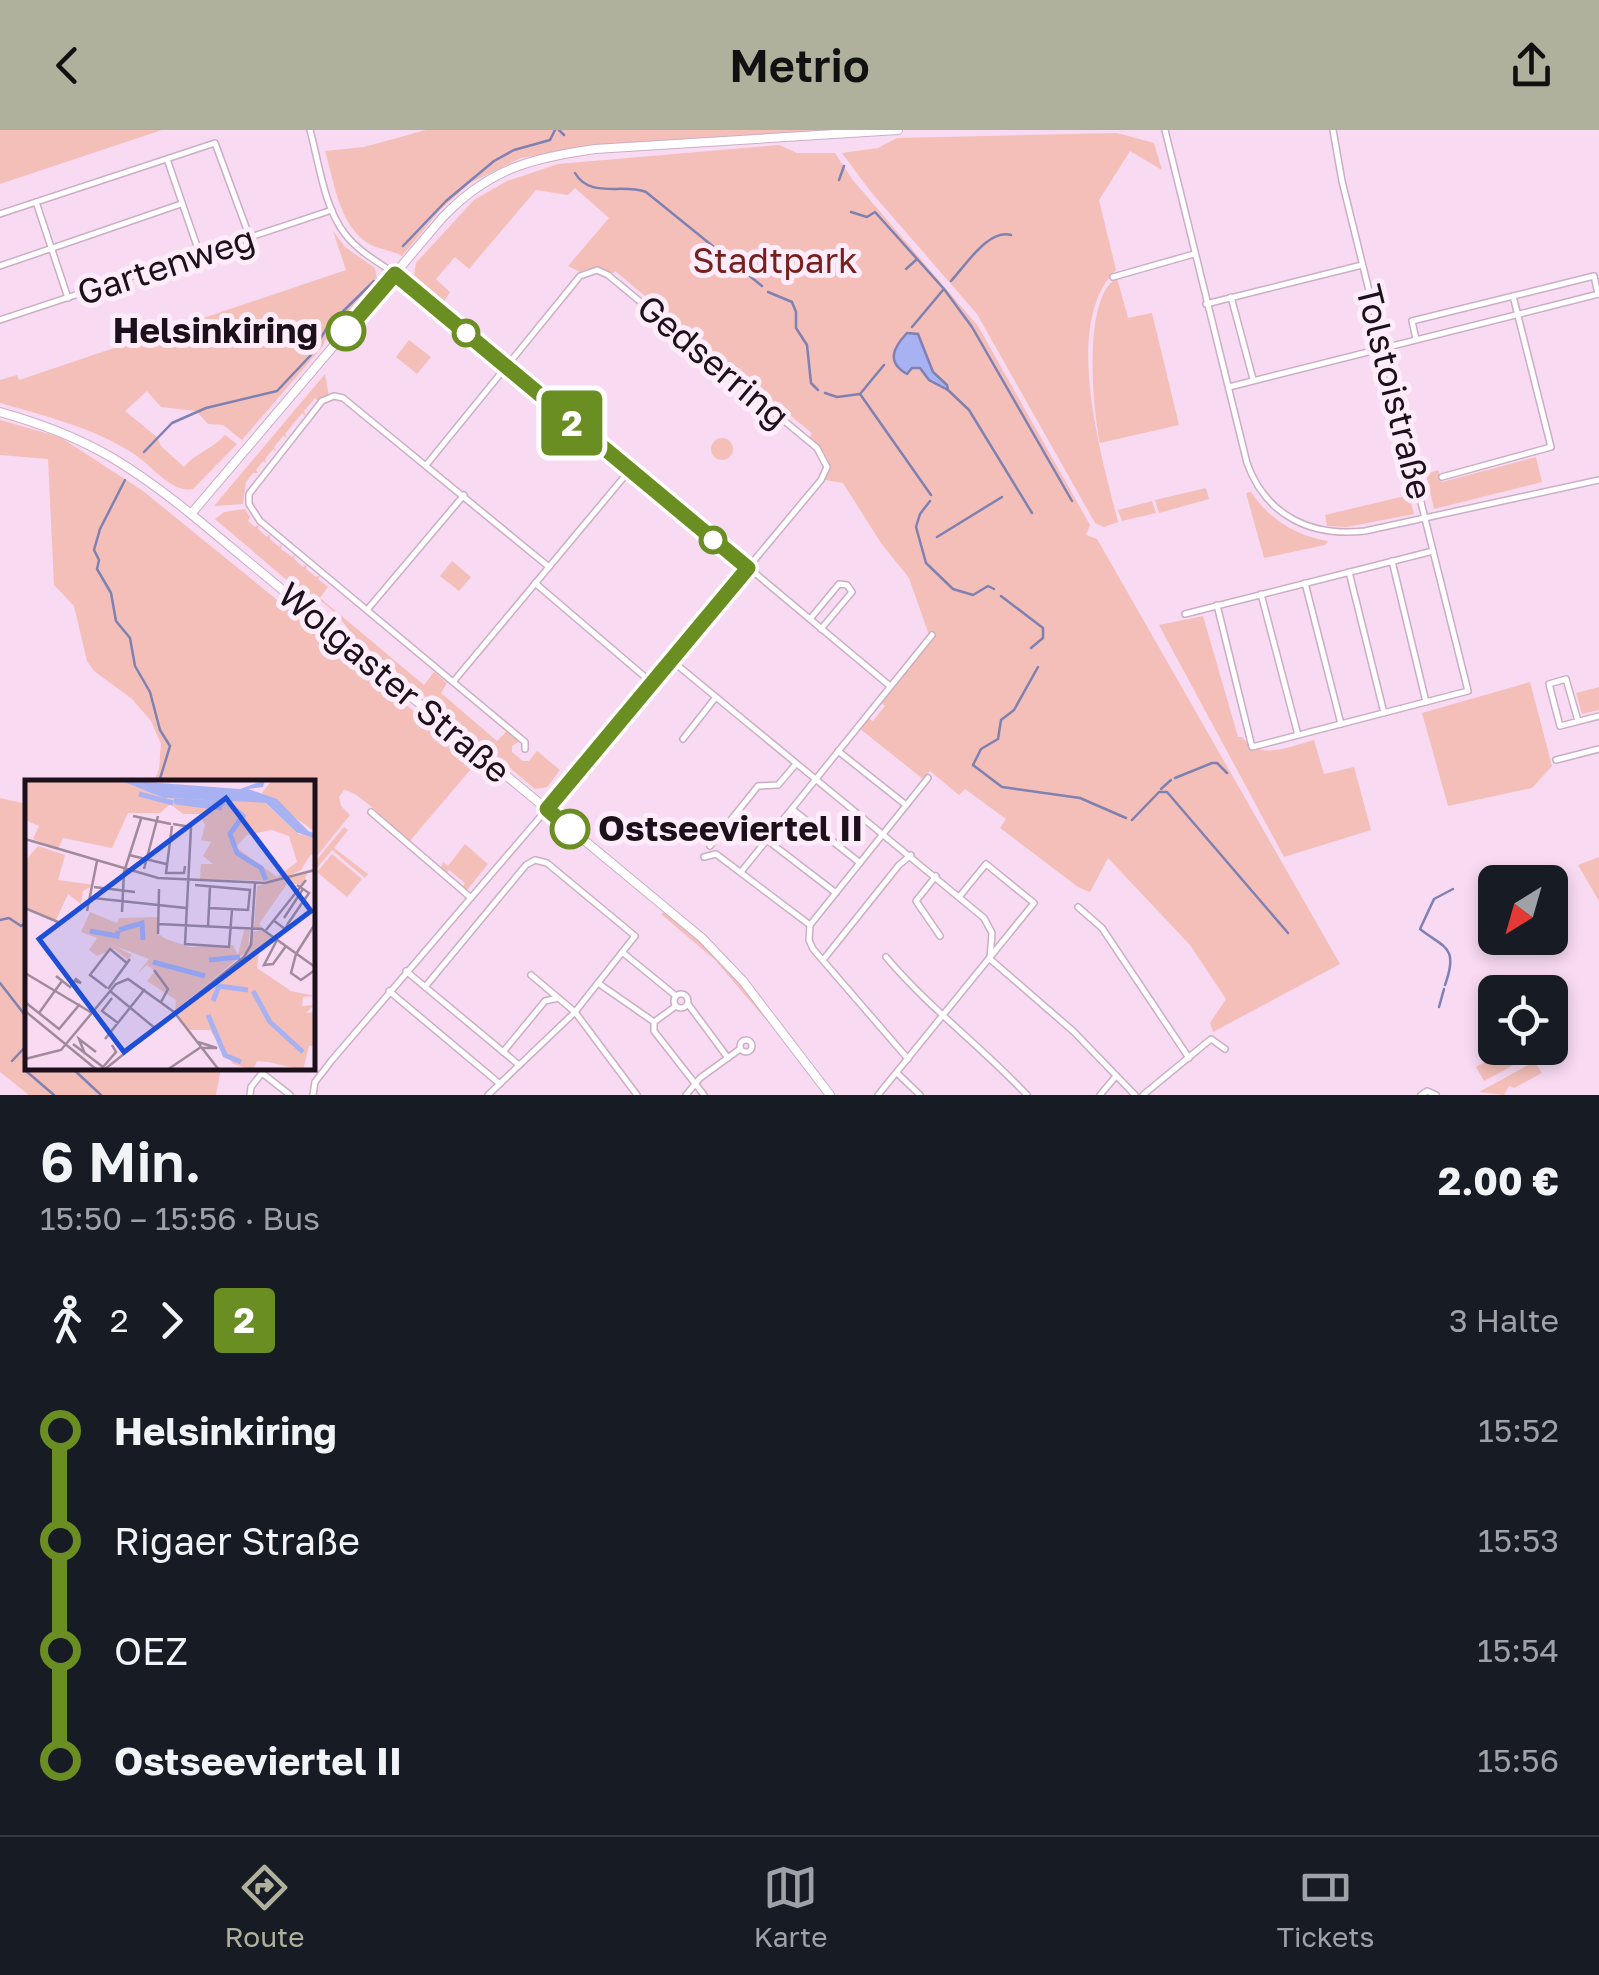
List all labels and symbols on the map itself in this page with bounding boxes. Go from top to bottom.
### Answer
street label: Gartenweg [72,217,260,313]
park label: Stadtpark [692,239,858,281]
street label: Tolstoistraße [1348,280,1442,504]
street label: Gedserring [629,286,798,437]
place label: Helsinkiring [113,309,318,351]
marker: Helsinkiring [327,312,365,350]
unlabelled marker [453,320,479,346]
line badge: 2 [540,390,604,456]
unlabelled marker [700,527,726,553]
street label: Wolgaster Straße [270,573,519,792]
inset map [25,780,315,1070]
place label: Ostseeviertel II [598,807,863,849]
marker: Ostseeviertel II [551,810,589,848]
north arrow [1478,865,1568,955]

